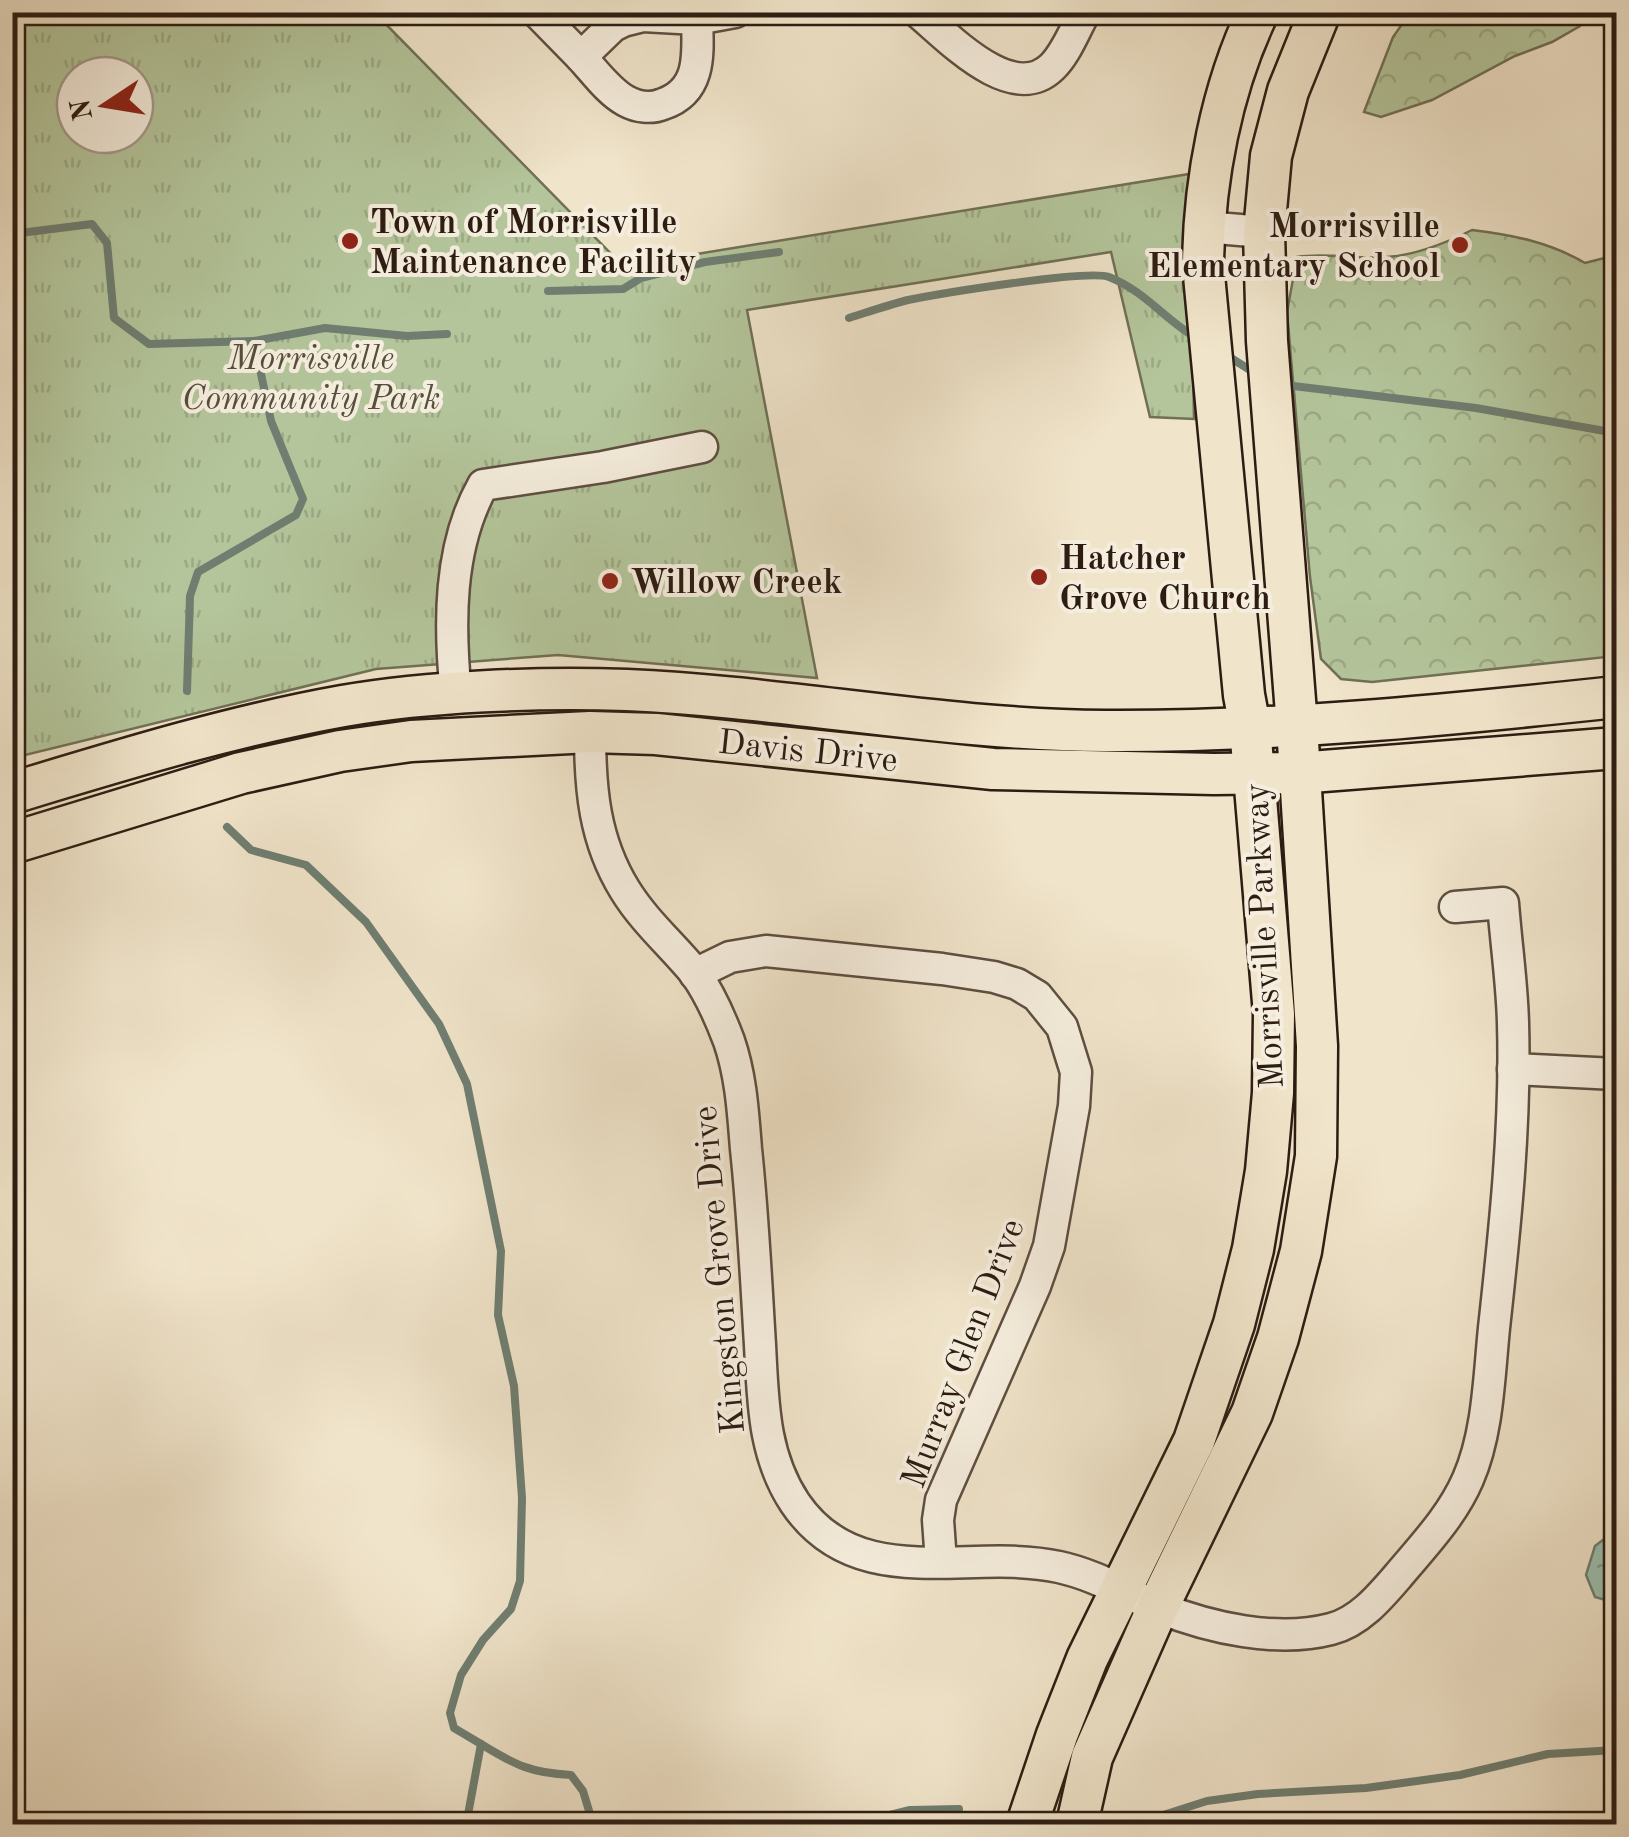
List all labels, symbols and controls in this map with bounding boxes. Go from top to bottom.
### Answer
north arrow [55,55,155,155]
text: N [67,96,99,123]
place label: Town of Morrisville Maintenance Facility [370,206,696,281]
place label: Morrisville Elementary School [1147,210,1440,285]
marker: Town of Morrisville Maintenance Facility [339,230,361,252]
marker: Morrisville Elementary School [1449,234,1471,256]
park label: Morrisville Community Park [181,342,441,417]
place label: Hatcher Grove Church [1059,542,1271,617]
place label: Willow Creek [630,566,842,601]
marker: Hatcher Grove Church [1028,566,1050,588]
marker: Willow Creek [599,570,621,592]
street label: Davis Drive [716,726,899,779]
street label: Morrisville Parkway [1240,782,1291,1090]
street label: Kingston Grove Drive [689,1104,752,1435]
street label: Murray Glen Drive [897,1214,1032,1493]

